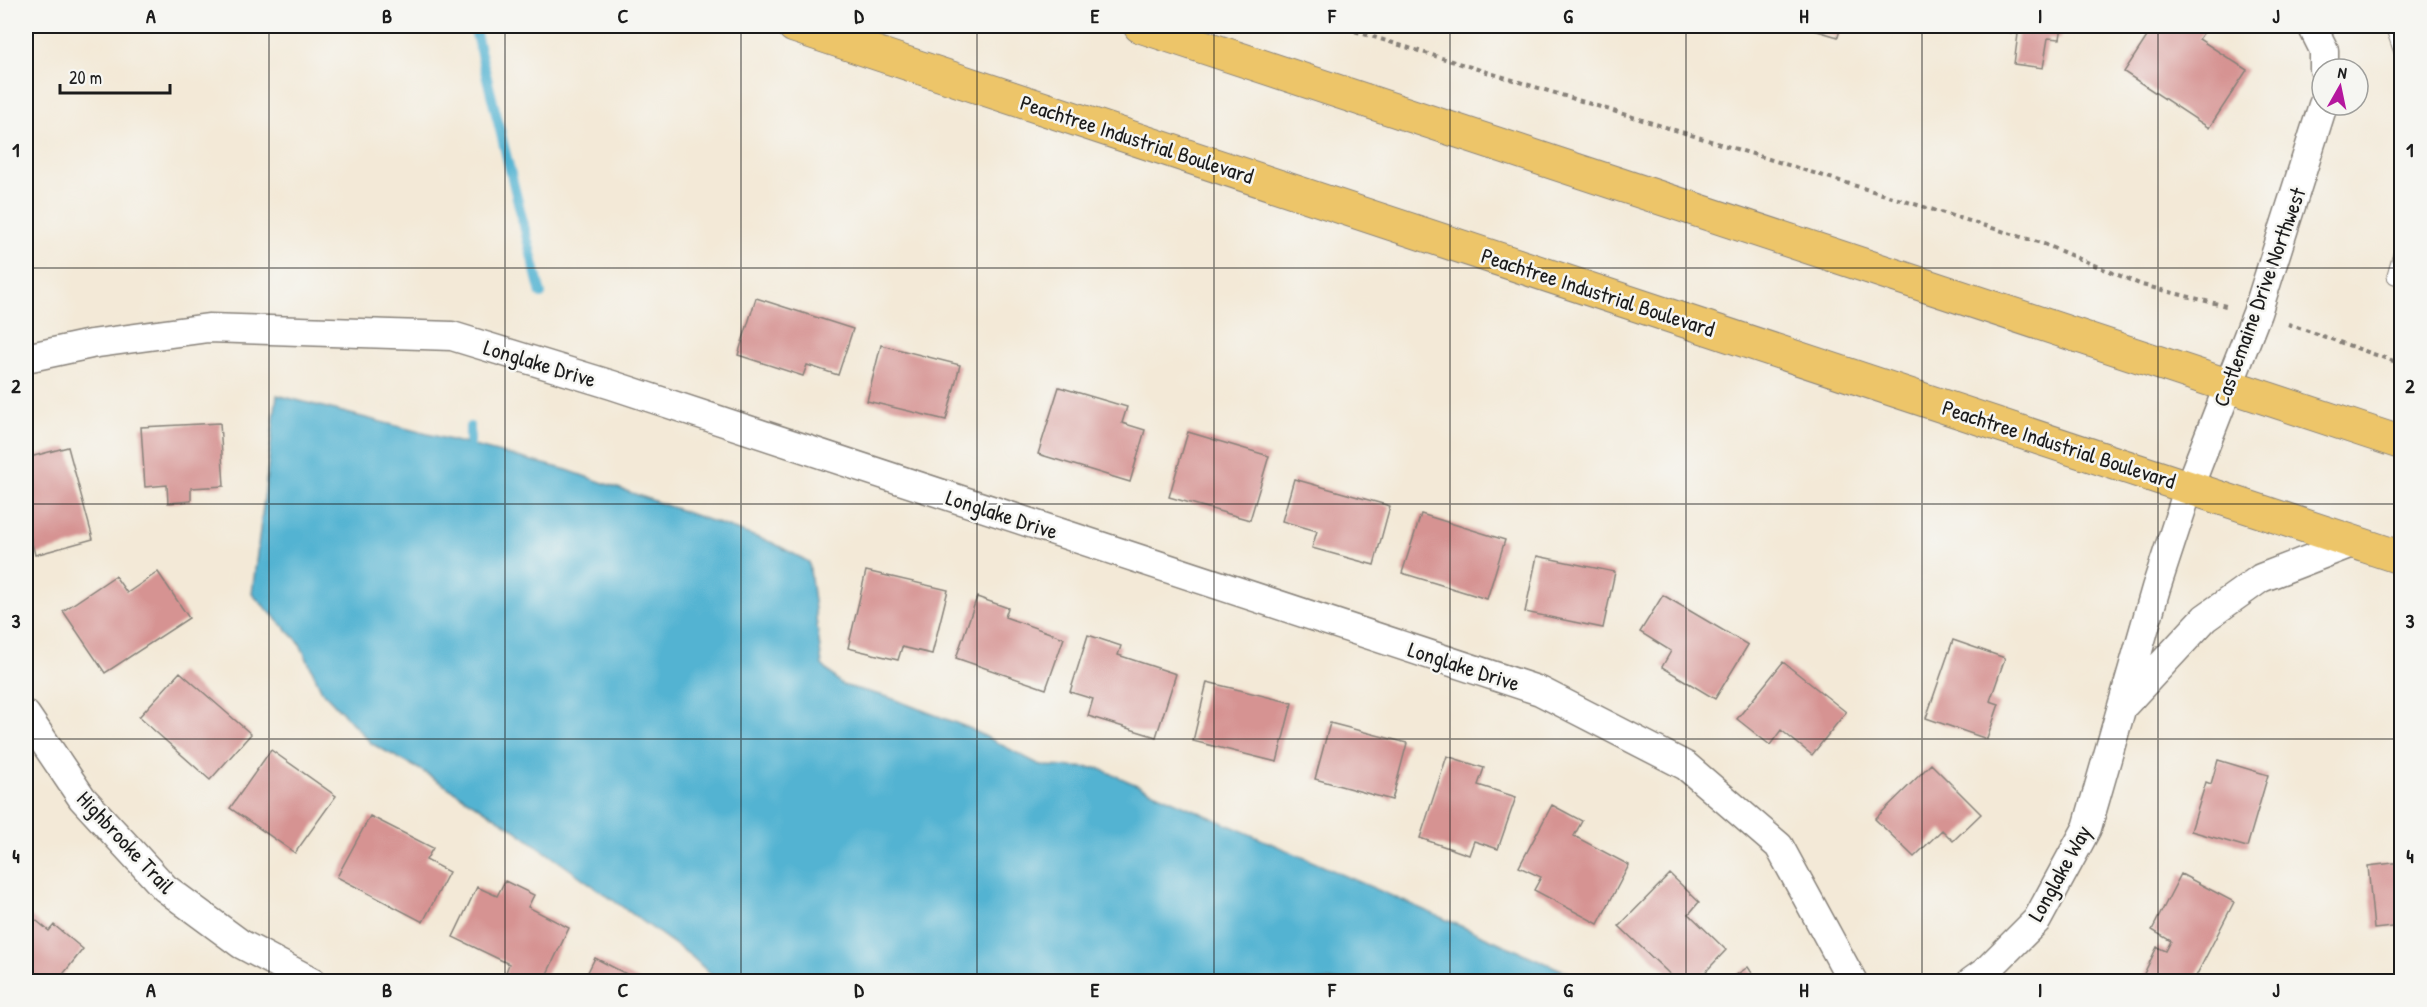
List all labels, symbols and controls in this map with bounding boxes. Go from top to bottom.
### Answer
text: A [146,2,156,29]
text: B [382,2,392,29]
text: C [618,2,629,29]
text: D [854,2,864,29]
text: E [1091,2,1100,29]
text: F [1327,2,1337,29]
text: G [1563,2,1573,29]
text: H [1799,2,1809,29]
text: I [2038,2,2042,29]
text: J [2272,2,2280,29]
scale bar [60,57,170,95]
north arrow [2310,57,2370,117]
text: N [2336,61,2349,84]
text: 20 m [69,65,102,90]
street label: Peachtree Industrial Boulevard [1016,87,1258,191]
text: 1 [12,136,20,163]
text: 1 [2406,136,2414,163]
street label: Castlemaine Drive Northwest [2205,183,2313,411]
street label: Peachtree Industrial Boulevard [1477,240,1719,344]
street label: Longlake Drive [480,332,600,394]
text: 2 [11,372,21,399]
text: 2 [2405,372,2415,399]
street label: Peachtree Industrial Boulevard [1938,392,2180,496]
street label: Longlake Drive [942,482,1062,546]
text: 3 [12,607,21,634]
text: 3 [2406,607,2415,634]
street label: Longlake Drive [1404,634,1524,698]
street label: Highbrooke Trail [70,784,182,900]
street label: Longlake Way [2020,820,2098,926]
text: 4 [12,842,20,869]
text: 4 [2406,842,2414,869]
text: A [146,976,156,1003]
text: B [382,976,392,1003]
text: C [618,976,629,1003]
text: D [854,976,864,1003]
text: E [1091,976,1100,1003]
text: F [1327,976,1337,1003]
text: G [1563,976,1573,1003]
text: H [1799,976,1809,1003]
text: I [2038,976,2042,1003]
text: J [2272,976,2280,1003]

